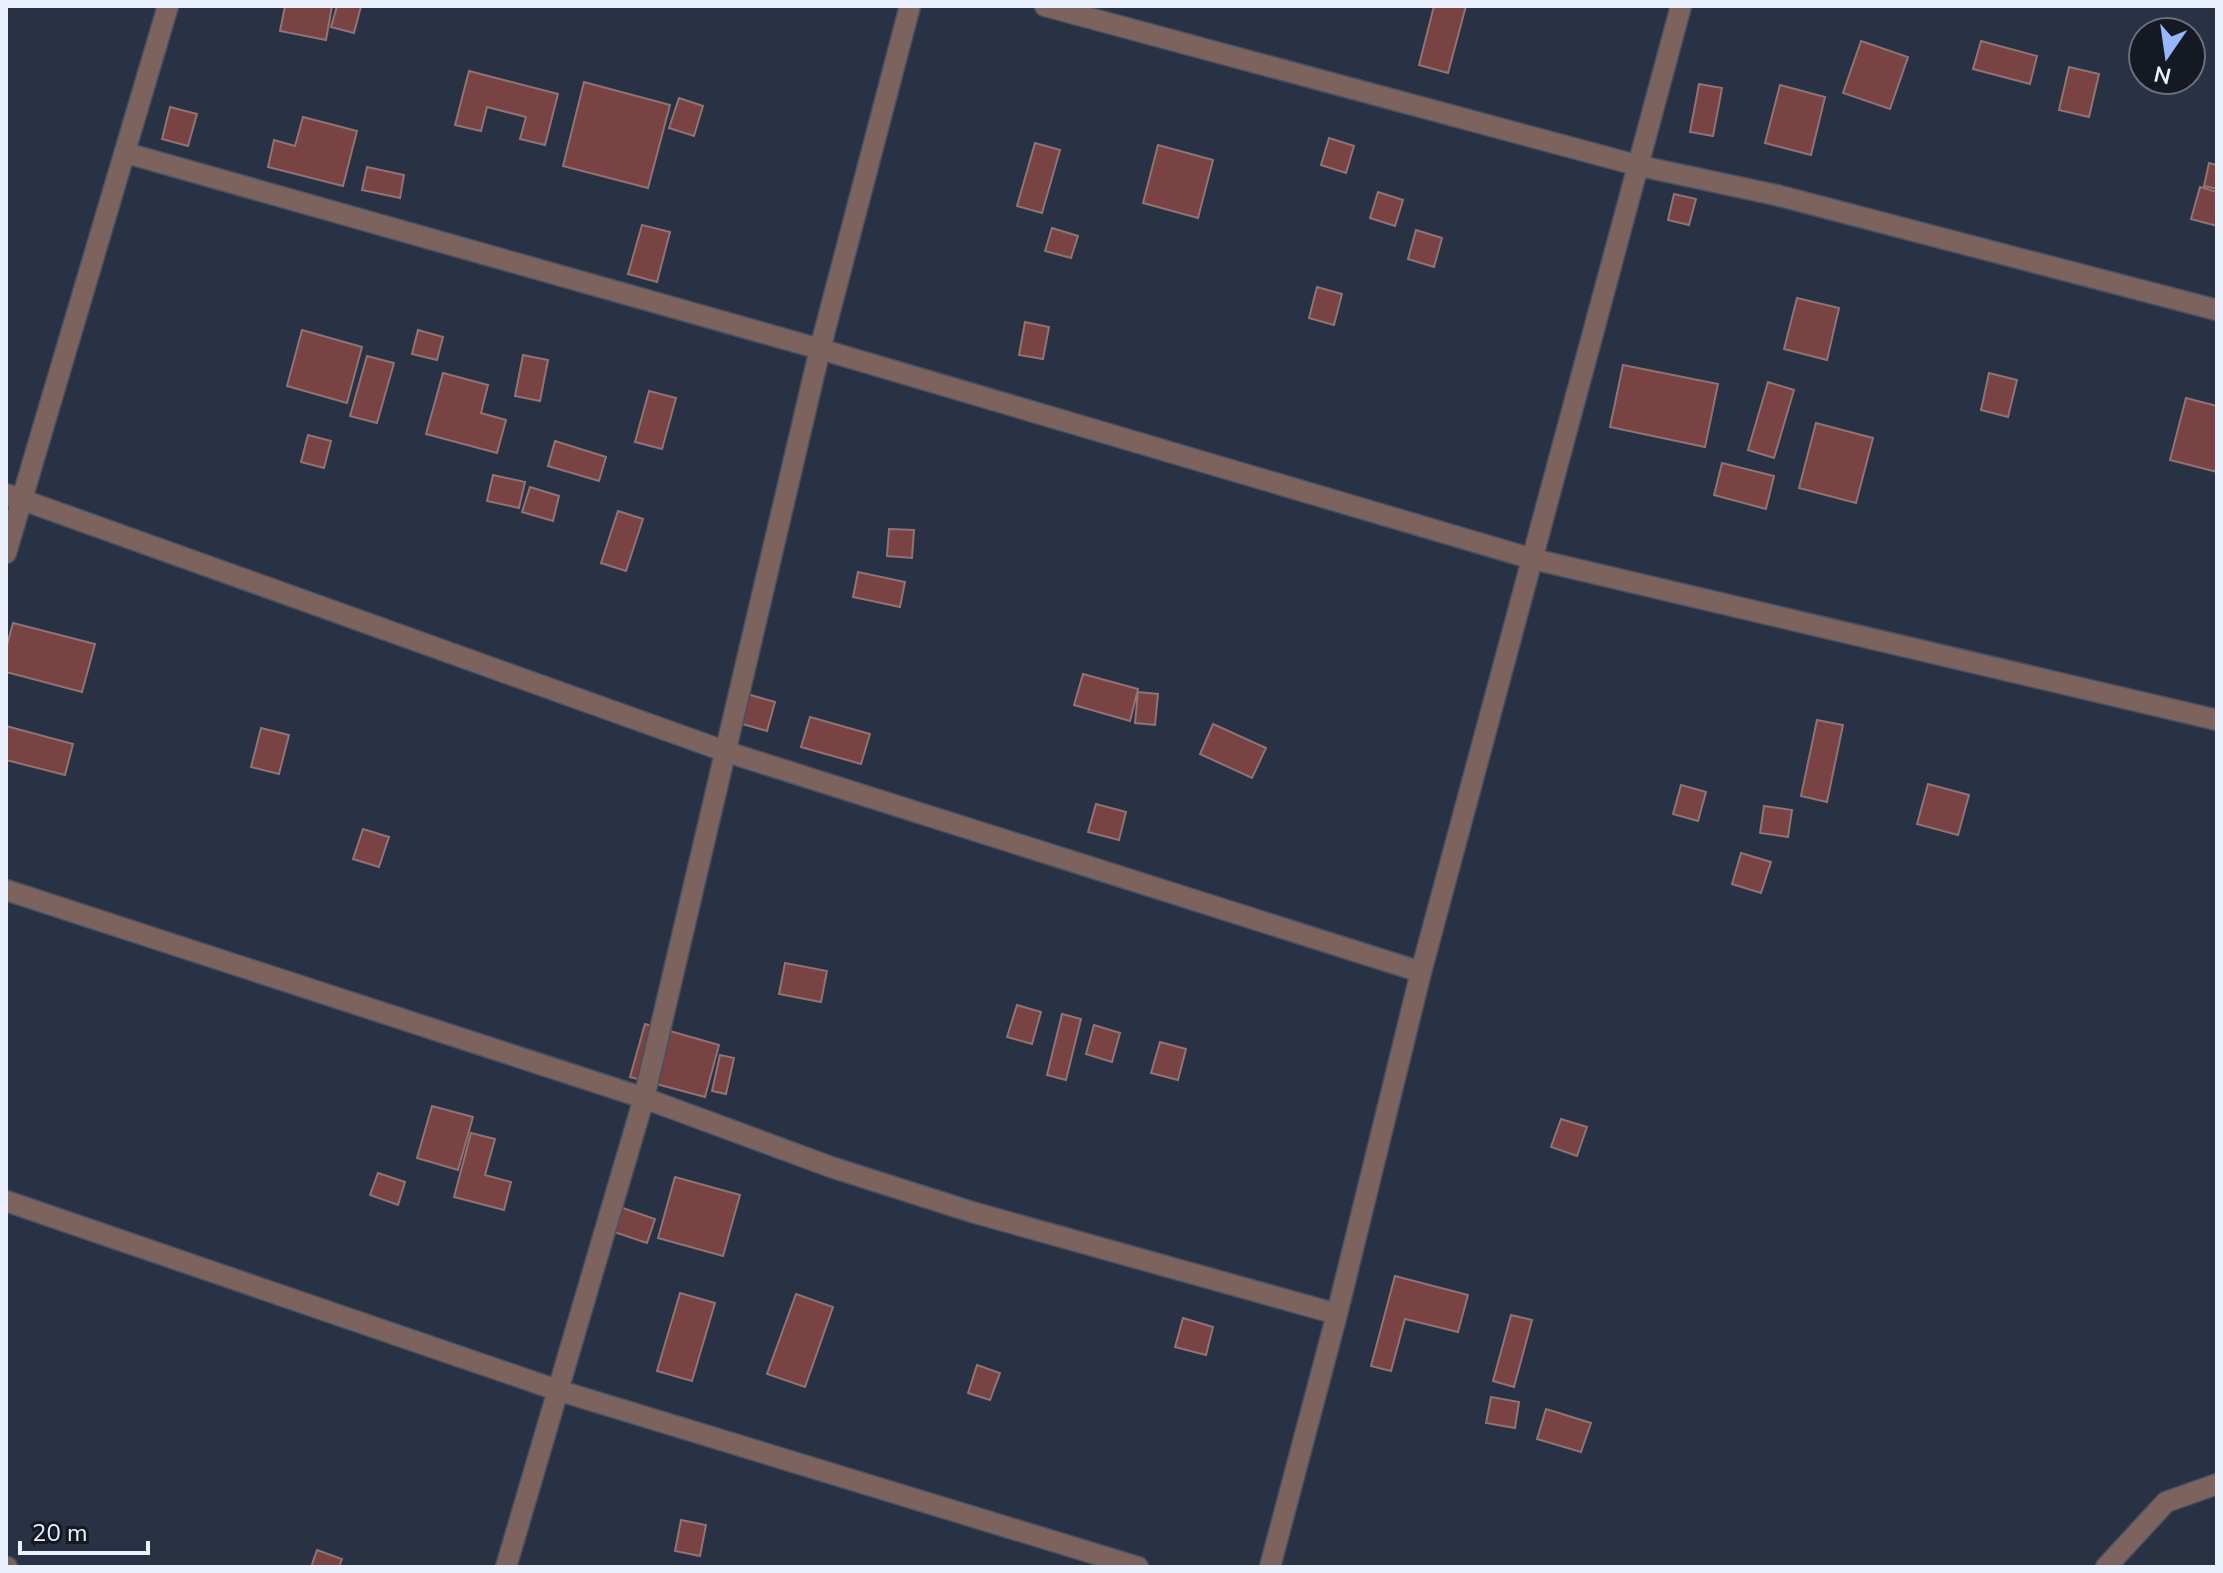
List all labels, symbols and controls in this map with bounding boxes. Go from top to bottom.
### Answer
north arrow [2127,16,2207,96]
text: N [2151,58,2174,91]
scale bar [20,1505,148,1555]
text: 20 m [32,1517,88,1549]

